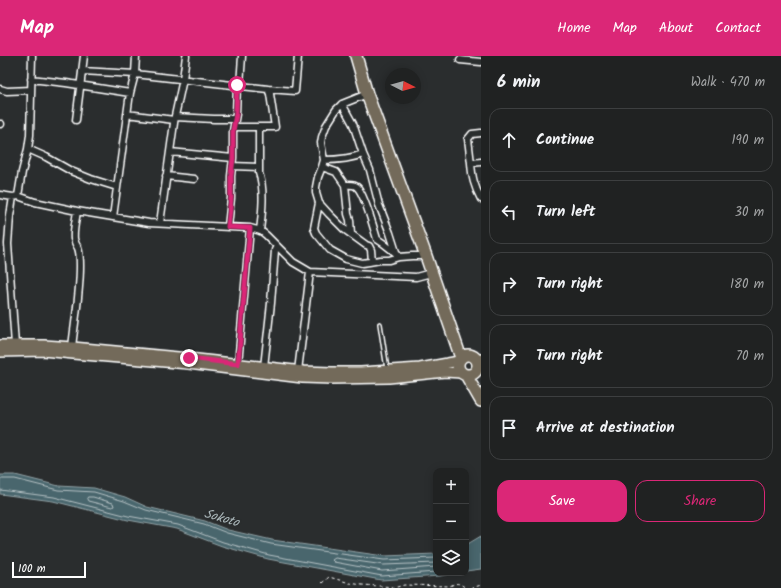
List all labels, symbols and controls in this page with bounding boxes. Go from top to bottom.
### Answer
text: Map [20,13,54,43]
text: Home [557,17,591,39]
text: Map [613,17,637,39]
text: About [659,17,693,39]
text: Contact [715,17,761,39]
north arrow [385,68,421,104]
text: 6 min [497,69,541,96]
text: Walk · 470 m [691,72,765,93]
route start [228,76,246,94]
text: Continue [536,128,594,152]
icon: ahead [498,129,520,151]
text: 190 m [732,130,764,151]
text: Turn left [536,200,596,224]
icon: left [498,201,520,223]
text: 30 m [735,202,764,223]
text: Turn right [536,272,603,296]
icon: right [498,273,520,295]
text: 180 m [730,274,764,295]
text: Turn right [536,344,603,368]
icon: right [498,345,520,367]
text: 70 m [736,346,764,367]
route end [180,349,198,367]
text: Arrive at destination [536,416,675,440]
icon: arrive [498,417,520,439]
map controls [433,468,469,576]
button: + [433,468,469,504]
button: Save [497,480,627,522]
button: Share [635,480,765,522]
water label: Sokoto [202,503,243,534]
button: − [433,504,469,540]
button: layers [433,540,469,576]
scale bar [12,560,86,579]
text: 100 m [18,560,46,578]

